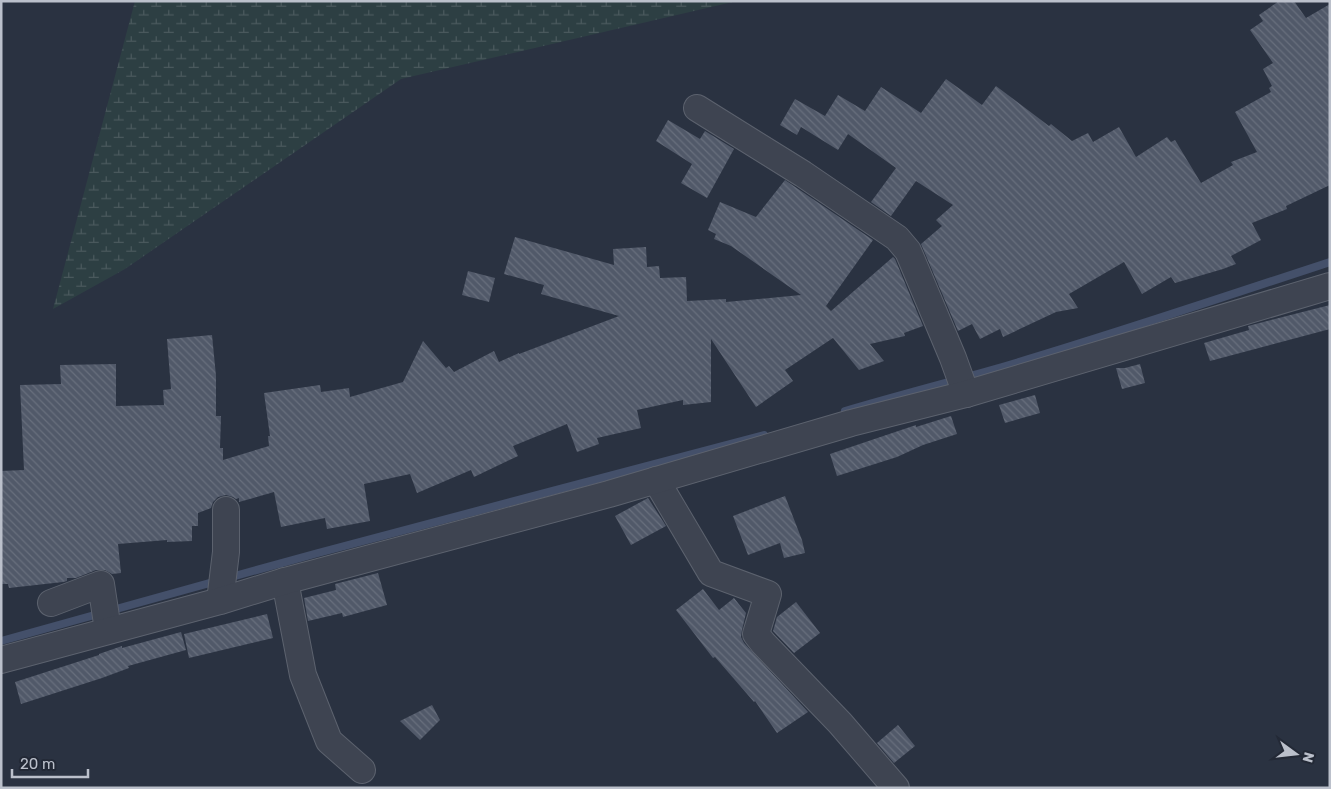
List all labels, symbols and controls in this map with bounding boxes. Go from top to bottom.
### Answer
north arrow [1271,729,1321,779]
scale bar [12,746,89,778]
text: N [1299,750,1318,764]
text: 20 m [20,755,55,773]

